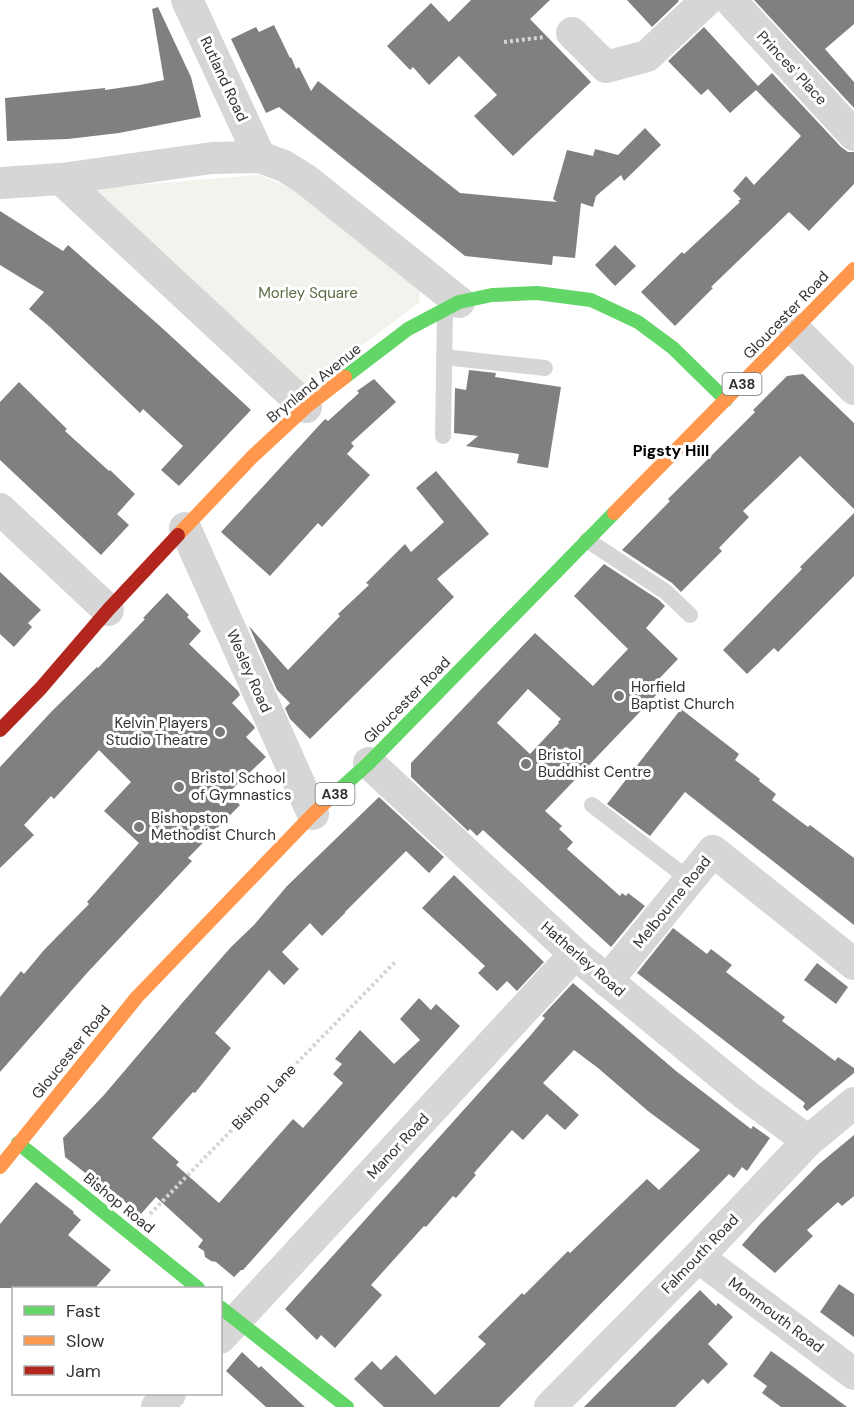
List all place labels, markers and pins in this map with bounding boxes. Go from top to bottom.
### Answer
place label: Horfield Baptist Church [631,677,734,714]
marker: Horfield Baptist Church [612,689,626,703]
place label: Kelvin Players Studio Theatre [106,713,208,750]
marker: Kelvin Players Studio Theatre [213,725,227,739]
place label: Bristol Buddhist Centre [538,745,651,782]
marker: Bristol Buddhist Centre [519,757,533,771]
place label: Bristol School of Gymnastics [191,768,292,805]
marker: Bristol School of Gymnastics [172,780,186,794]
place label: Bishopston Methodist Church [151,808,276,845]
marker: Bishopston Methodist Church [132,820,146,834]

